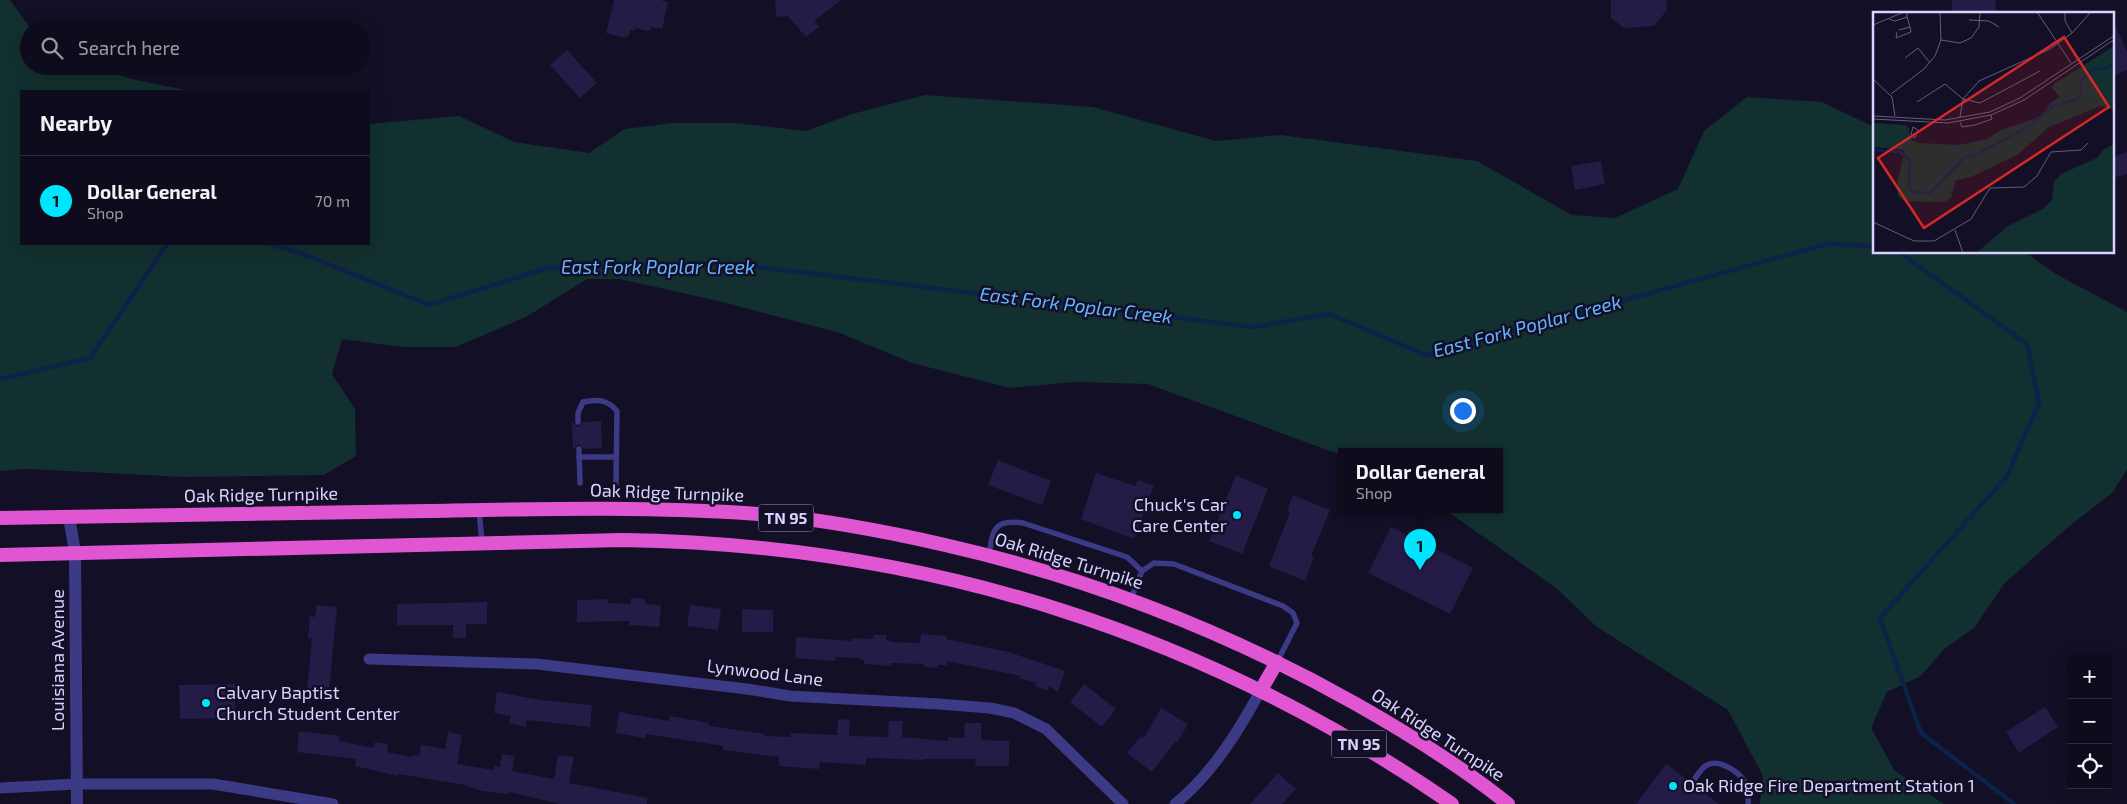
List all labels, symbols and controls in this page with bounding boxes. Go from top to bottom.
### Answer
inset map [1873,12,2114,254]
search box [20,20,370,75]
icon: search [38,34,66,62]
text: Search here [78,36,180,59]
text: Nearby [40,110,112,135]
text: Dollar General [87,180,217,203]
text: 1 [53,191,59,210]
text: 70 m [315,191,350,210]
text: Shop [87,203,124,222]
water label: East Fork Poplar Creek [561,255,755,278]
water label: East Fork Poplar Creek [978,281,1174,328]
water label: East Fork Poplar Creek [1430,289,1624,362]
your location [1450,398,1476,424]
popup [1338,448,1503,513]
text: Dollar General [1356,460,1485,483]
street label: Oak Ridge Turnpike [590,478,745,506]
street label: Oak Ridge Turnpike [184,482,338,506]
text: Shop [1356,483,1392,502]
place label: Chuck's Car Care Center [1132,493,1227,536]
road number: TN 95 [758,504,814,532]
marker: Chuck's Car Care Center [1231,509,1243,521]
street label: Oak Ridge Turnpike [992,527,1146,593]
pin: 1 [1404,529,1436,570]
street label: Louisiana Avenue [46,589,68,731]
street label: Lynwood Lane [706,654,824,690]
map controls [2067,654,2112,789]
button: + [2067,654,2112,699]
place label: Calvary Baptist Church Student Center [216,681,400,724]
street label: Oak Ridge Turnpike [1368,683,1509,785]
marker: Calvary Baptist Church Student Center [200,697,212,709]
button: − [2067,699,2112,744]
road number: TN 95 [1332,731,1386,758]
button: locate [2067,744,2112,789]
place label: Oak Ridge Fire Department Station 1 [1683,774,1975,796]
marker: Oak Ridge Fire Department Station 1 [1667,780,1679,792]

